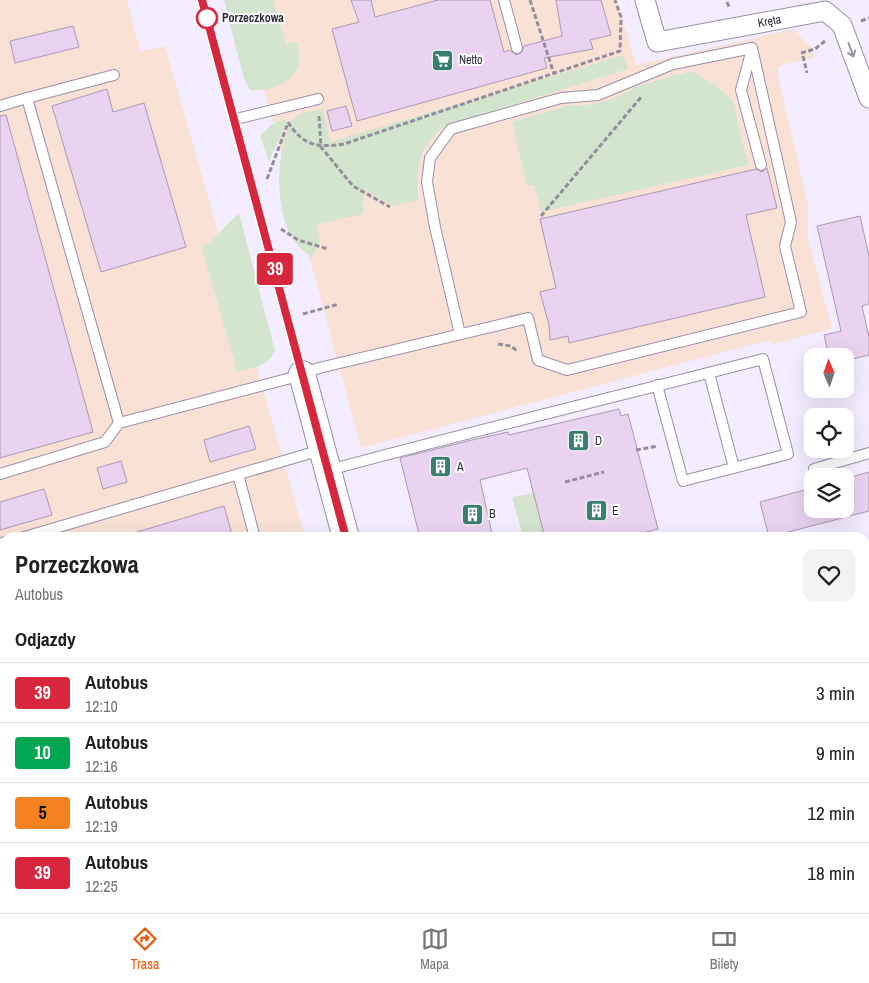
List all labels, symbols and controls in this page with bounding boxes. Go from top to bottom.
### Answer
marker: Porzeczkowa [196,7,218,29]
place label: Porzeczkowa [222,10,284,26]
street label: Kręta [756,11,783,31]
one-way arrow [847,42,856,57]
supermarket icon: Netto [431,48,455,72]
place label: Netto [459,52,483,68]
line badge: 39 [252,253,298,285]
text: 39 [267,256,283,281]
north arrow [804,348,854,398]
map controls [804,348,854,518]
button: locate [804,408,854,458]
building icon: D [567,429,591,453]
place label: D [595,433,602,449]
building icon: A [429,455,453,479]
place label: A [456,459,464,475]
button: layers [804,468,854,518]
building icon: E [584,499,608,523]
building icon: B [461,502,485,526]
place label: E [612,503,619,519]
place label: B [489,506,496,522]
text: Porzeczkowa [15,548,139,580]
button: heart [803,549,855,601]
text: Autobus [15,583,63,605]
text: Odjazdy [15,626,76,652]
text: Autobus [85,669,148,695]
text: 39 [34,680,51,705]
text: 3 min [816,680,855,706]
text: 12:10 [85,695,118,717]
text: Autobus [85,729,148,755]
text: 10 [34,740,51,765]
text: 9 min [816,740,855,766]
text: 12:16 [85,755,118,777]
text: Autobus [85,789,148,815]
text: 5 [38,800,47,825]
text: 12 min [807,800,855,826]
text: 12:19 [85,815,118,837]
text: Autobus [85,849,148,875]
text: 39 [34,860,51,885]
text: 18 min [807,860,855,886]
text: 12:25 [85,875,118,897]
tab: Trasa [130,925,159,973]
tab: Mapa [420,925,449,973]
tab: Bilety [710,925,739,973]

